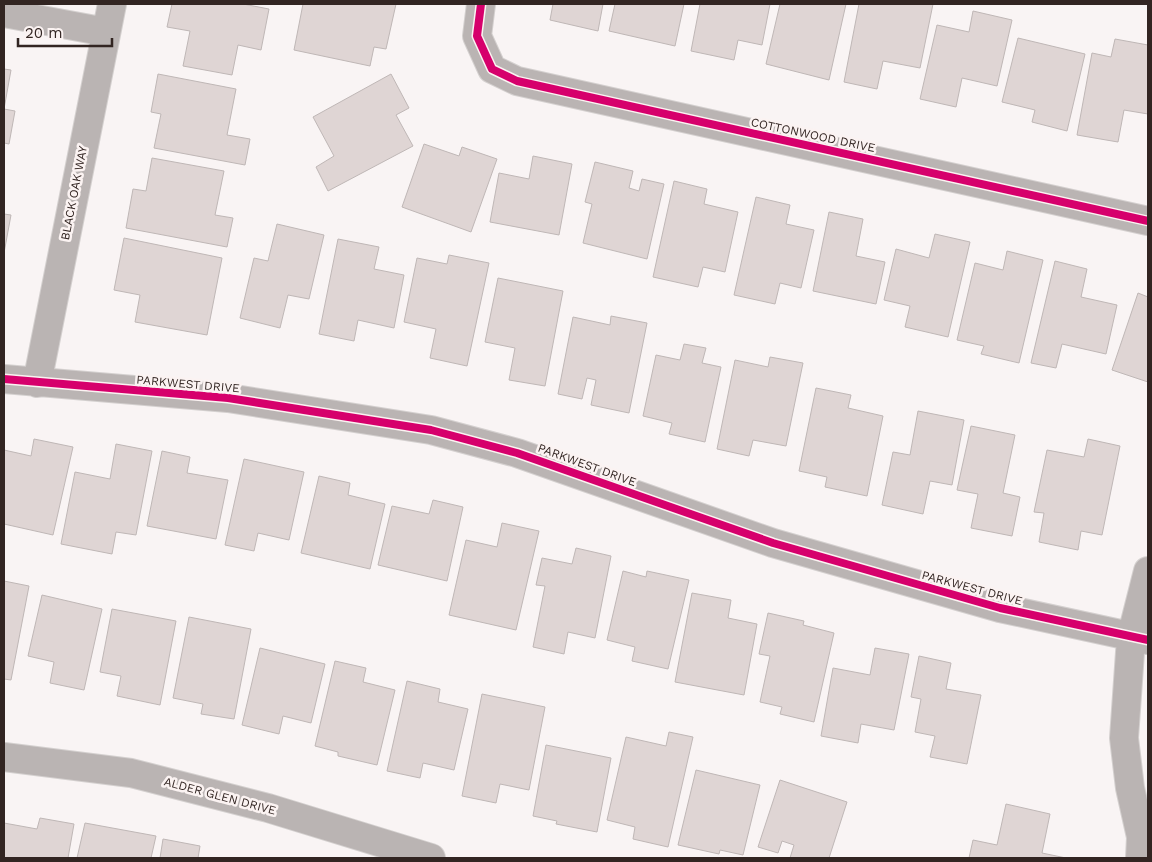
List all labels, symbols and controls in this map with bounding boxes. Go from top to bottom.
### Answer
scale bar [18,15,111,47]
text: 20 m [25,24,63,42]
street label: COTTONWOOD DRIVE [750,115,877,155]
street label: BLACK OAK WAY [58,144,90,241]
street label: PARKWEST DRIVE [136,373,241,396]
street label: PARKWEST DRIVE [536,441,638,489]
street label: PARKWEST DRIVE [920,568,1024,608]
street label: ALDER GLEN DRIVE [162,774,278,818]

